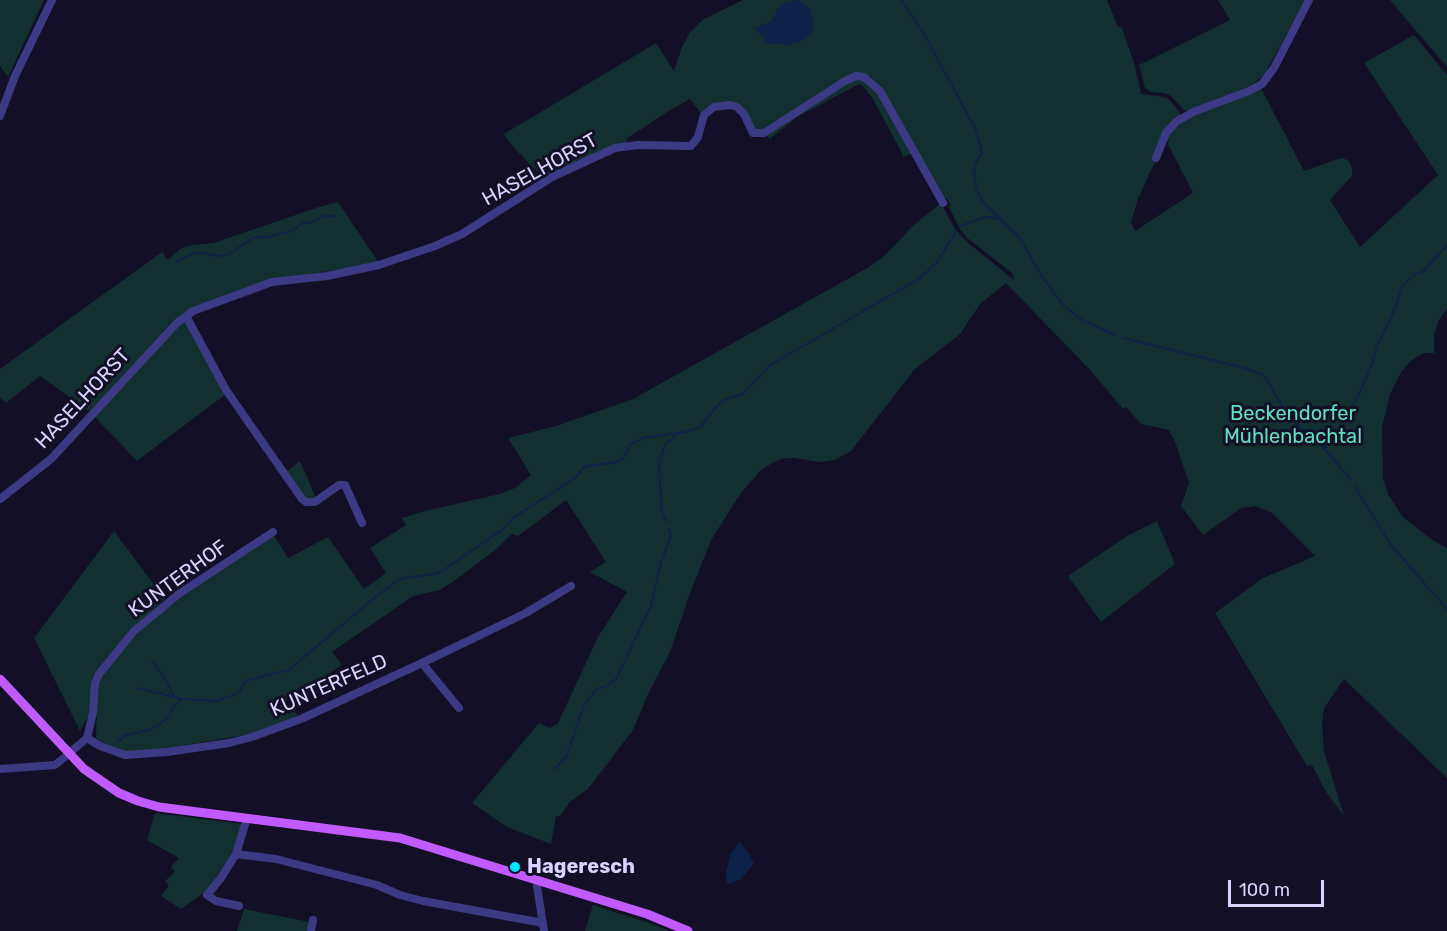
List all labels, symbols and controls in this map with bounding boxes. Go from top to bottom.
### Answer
street label: HASELHORST [478,128,602,212]
street label: HASELHORST [31,344,135,454]
park label: Beckendorfer Mühlenbachtal [1224,402,1362,449]
street label: KUNTERHOF [124,535,232,623]
street label: KUNTERFELD [267,650,391,722]
place label: Hageresch [527,855,635,879]
marker: Hageresch [508,860,522,874]
scale bar [1231,868,1327,906]
text: 100 m [1239,879,1290,901]

